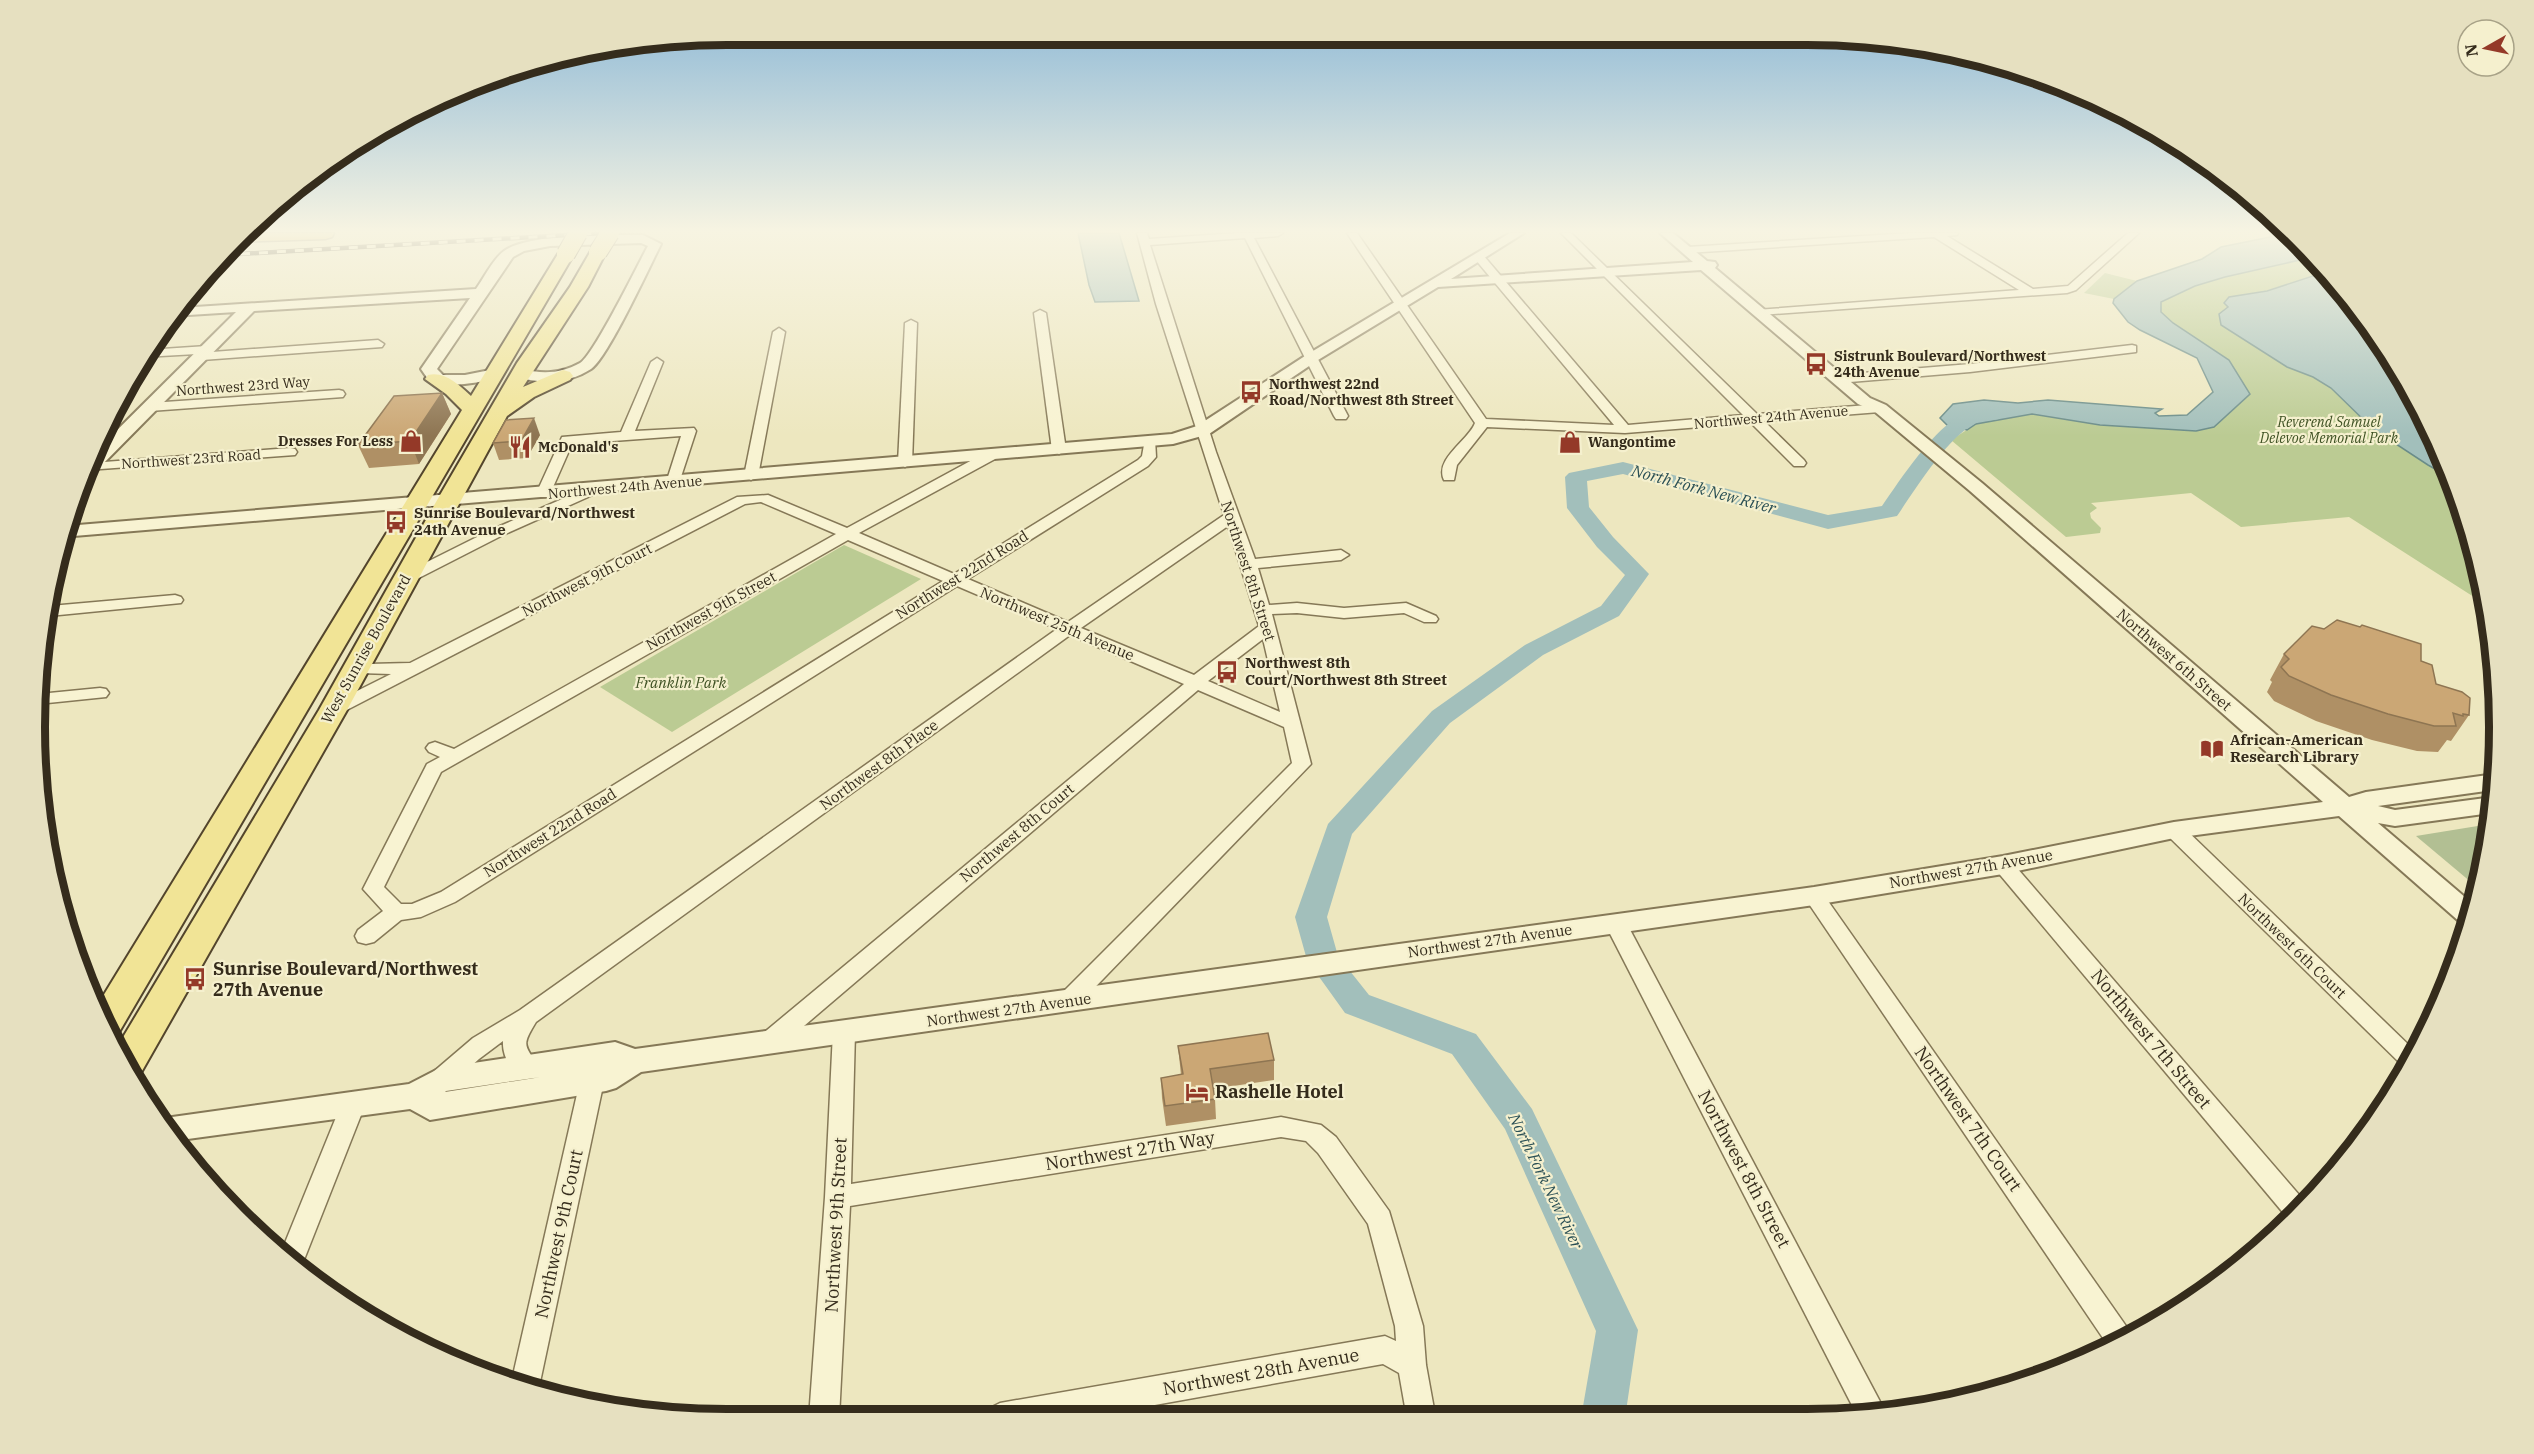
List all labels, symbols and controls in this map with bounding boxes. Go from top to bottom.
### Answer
north arrow [2456,18,2516,78]
text: N [2460,43,2482,58]
place label: Sistrunk Boulevard/Northwest 24th Avenue [1834,347,2046,381]
bus stop icon: Sistrunk Boulevard/Northwest 24th Avenue [1803,351,1829,377]
street label: Northwest 23rd Way [175,372,311,400]
place label: Northwest 22nd Road/Northwest 8th Street [1269,375,1454,409]
bus stop icon: Northwest 22nd Road/Northwest 8th Street [1238,379,1264,405]
street label: Northwest 24th Avenue [1693,401,1849,433]
park label: Reverend Samuel Delevoe Memorial Park [2259,413,2399,447]
shop icon: Dresses For Less [398,428,424,454]
shop icon: Wangontime [1557,429,1583,455]
place label: Dresses For Less [278,432,393,450]
place label: Wangontime [1588,433,1676,451]
restaurant icon: McDonald's [507,434,533,460]
place label: McDonald's [538,438,618,456]
street label: Northwest 23rd Road [121,445,262,473]
water label: North Fork New River [1629,460,1779,518]
street label: Northwest 24th Avenue [547,471,703,503]
street label: Northwest 8th Street [1217,498,1280,643]
place label: Sunrise Boulevard/Northwest 24th Avenue [414,503,635,539]
bus stop icon: Sunrise Boulevard/Northwest 24th Avenue [383,509,409,535]
street label: Northwest 22nd Road [892,526,1032,623]
street label: Northwest 9th Court [519,539,655,621]
street label: Northwest 9th Street [642,567,779,654]
street label: West Sunrise Boulevard [317,571,415,727]
street label: Northwest 25th Avenue [977,582,1137,665]
street label: Northwest 6th Street [2113,604,2236,715]
place label: Northwest 8th Court/Northwest 8th Street [1245,653,1447,689]
bus stop icon: Northwest 8th Court/Northwest 8th Street [1214,659,1240,685]
park label: Franklin Park [635,673,726,692]
street label: Northwest 8th Place [816,715,942,814]
place label: African-American Research Library [2230,730,2363,766]
library icon: African-American Research Library [2199,736,2225,762]
street label: Northwest 8th Court [956,779,1078,886]
street label: Northwest 22nd Road [480,784,620,881]
street label: Northwest 27th Avenue [1888,845,2054,892]
street label: Northwest 6th Court [2234,889,2351,1002]
street label: Northwest 27th Avenue [1407,920,1573,961]
place label: Sunrise Boulevard/Northwest 27th Avenue [213,957,478,1001]
street label: Northwest 7th Street [2086,964,2217,1113]
bus stop icon: Sunrise Boulevard/Northwest 27th Avenue [182,966,208,992]
street label: Northwest 27th Avenue [926,989,1092,1030]
street label: Northwest 7th Court [1910,1042,2027,1196]
hotel icon: Rashelle Hotel [1184,1079,1210,1105]
place label: Rashelle Hotel [1215,1080,1344,1103]
street label: Northwest 8th Street [1693,1086,1796,1252]
water label: North Fork New River [1504,1109,1588,1253]
street label: Northwest 27th Way [1044,1126,1217,1175]
street label: Northwest 9th Street [819,1137,852,1313]
street label: Northwest 9th Court [529,1147,588,1320]
street label: Northwest 28th Avenue [1161,1343,1361,1400]

